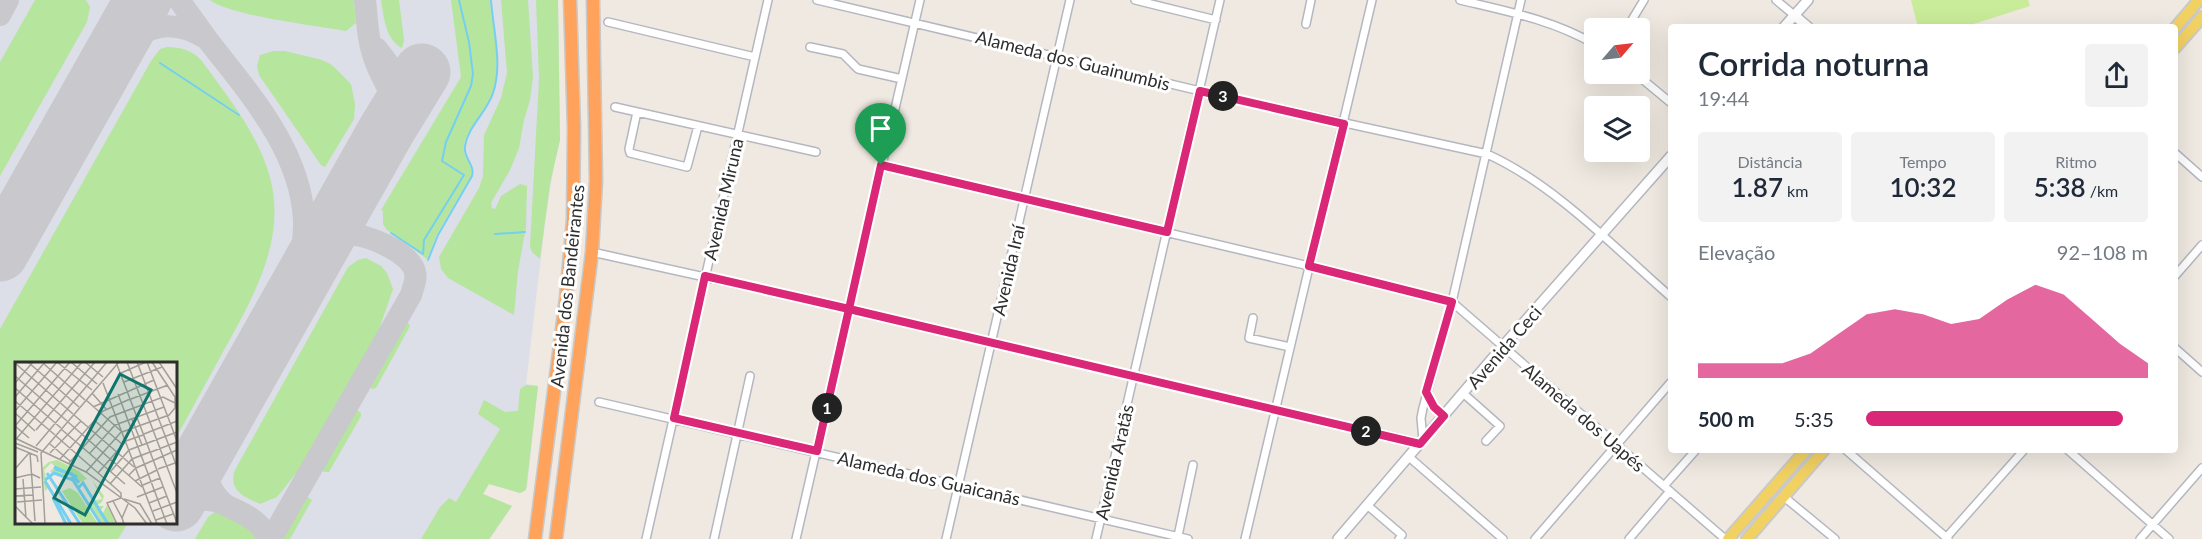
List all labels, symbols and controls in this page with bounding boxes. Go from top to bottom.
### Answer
north arrow [1584,18,1650,84]
map controls [1584,18,1650,162]
street label: Alameda dos Guainumbis [974,25,1173,95]
text: Corrida noturna [1698,43,1929,83]
button: share [2085,44,2148,107]
pin: 3 [1208,81,1238,111]
text: 3 [1218,86,1228,105]
text: 19:44 [1698,86,1749,110]
button: layers [1584,96,1650,162]
pin [855,103,906,165]
icon: arrive [864,112,897,145]
street label: Avenida Miruna [698,136,748,262]
text: Distância [1738,152,1802,171]
text: Tempo [1899,152,1947,171]
text: Ritmo [2055,152,2097,171]
text: 1.87 [1732,171,1783,203]
text: 10:32 [1890,171,1956,203]
text: 5:38 [2034,171,2086,203]
text: km [1783,181,1808,200]
text: /km [2086,181,2118,200]
street label: Avenida dos Bandeirantes [545,183,589,389]
street label: Avenida Iraí [987,222,1029,318]
text: Elevação [1698,240,1775,264]
text: 92–108 m [2057,240,2148,264]
street label: Avenida Ceci [1462,301,1546,393]
street label: Alameda dos Uapés [1518,358,1650,476]
inset map [15,362,177,524]
pin: 1 [812,393,842,423]
text: 1 [822,398,832,417]
street label: Avenida Aratãs [1090,402,1138,522]
text: 500 m [1698,407,1754,431]
text: 5:35 [1794,407,1834,431]
pin: 2 [1351,416,1381,446]
text: 2 [1361,421,1371,440]
street label: Alameda dos Guaicanãs [836,446,1023,510]

